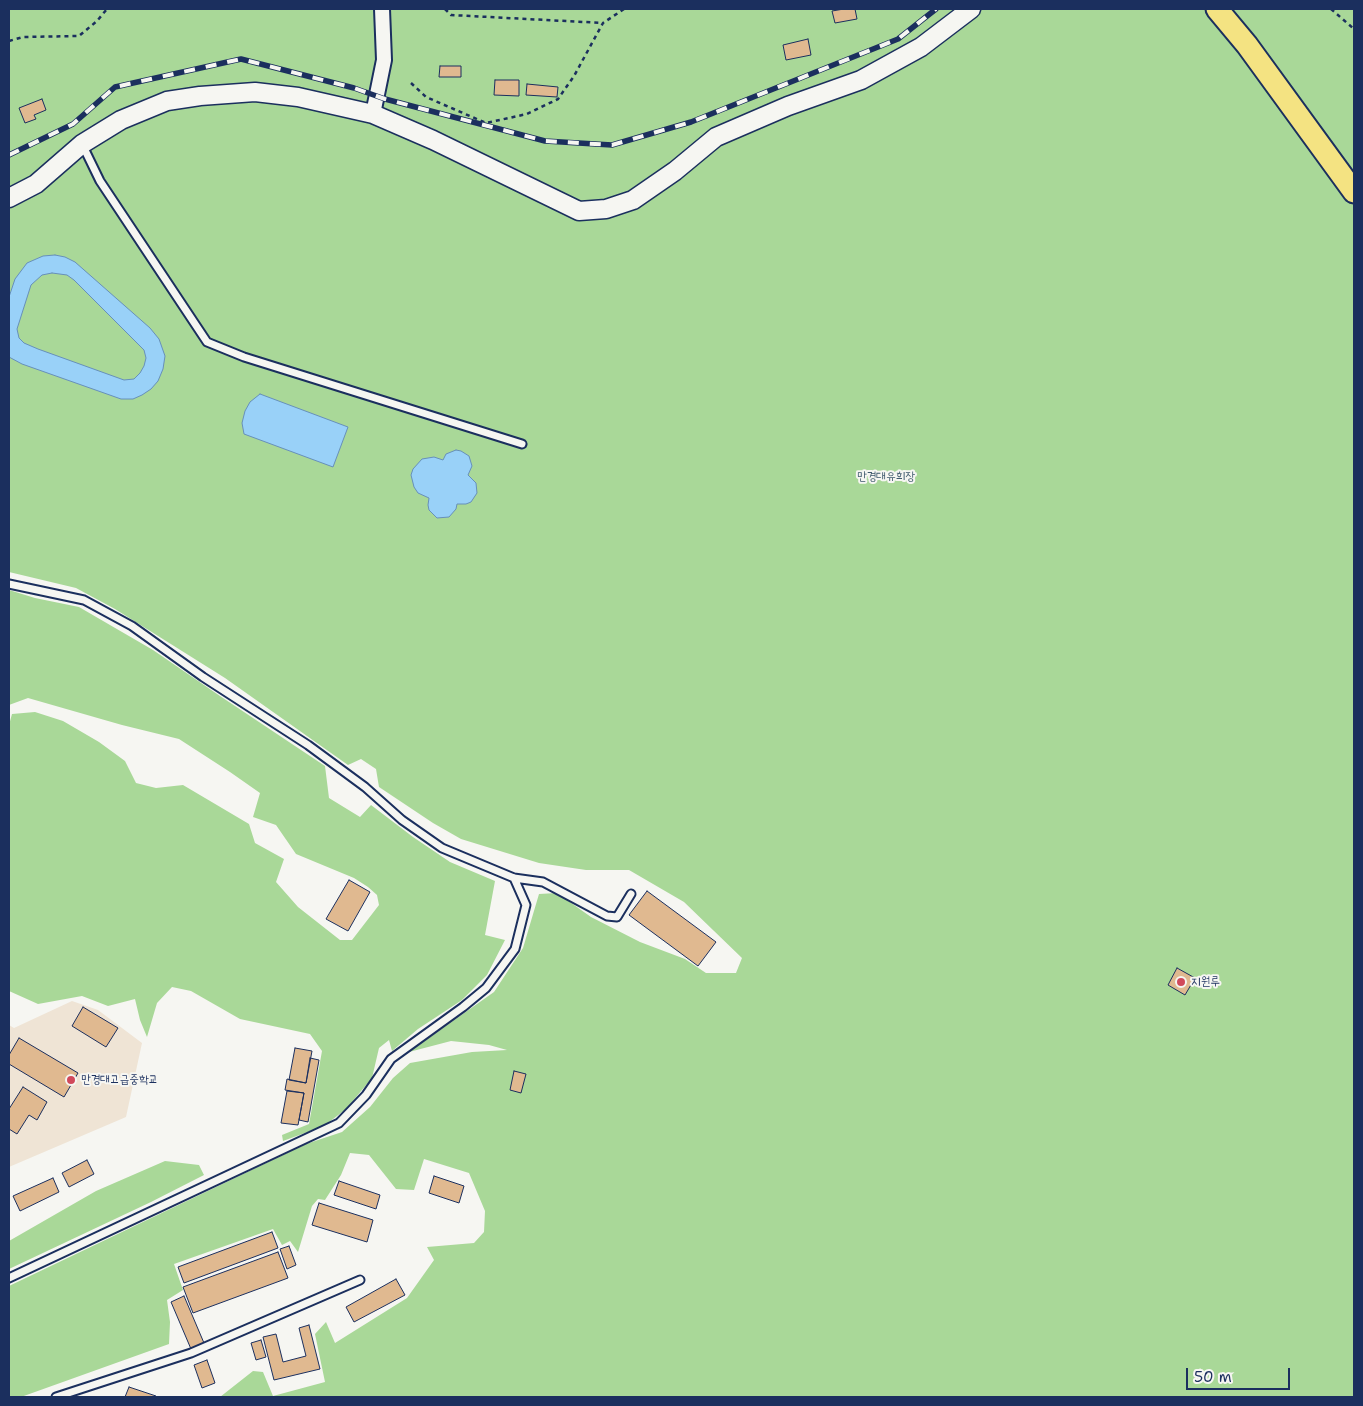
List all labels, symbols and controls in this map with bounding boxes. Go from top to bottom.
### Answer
park label: 만경대유희장 [857,470,915,484]
place label: 지원루 [1191,975,1220,989]
marker: 지원루 [1175,976,1187,988]
place label: 만경대고급중학교 [81,1073,158,1087]
marker: 만경대고급중학교 [65,1074,77,1086]
scale bar [1188,1358,1292,1390]
text: 50 m [1194,1367,1232,1387]

